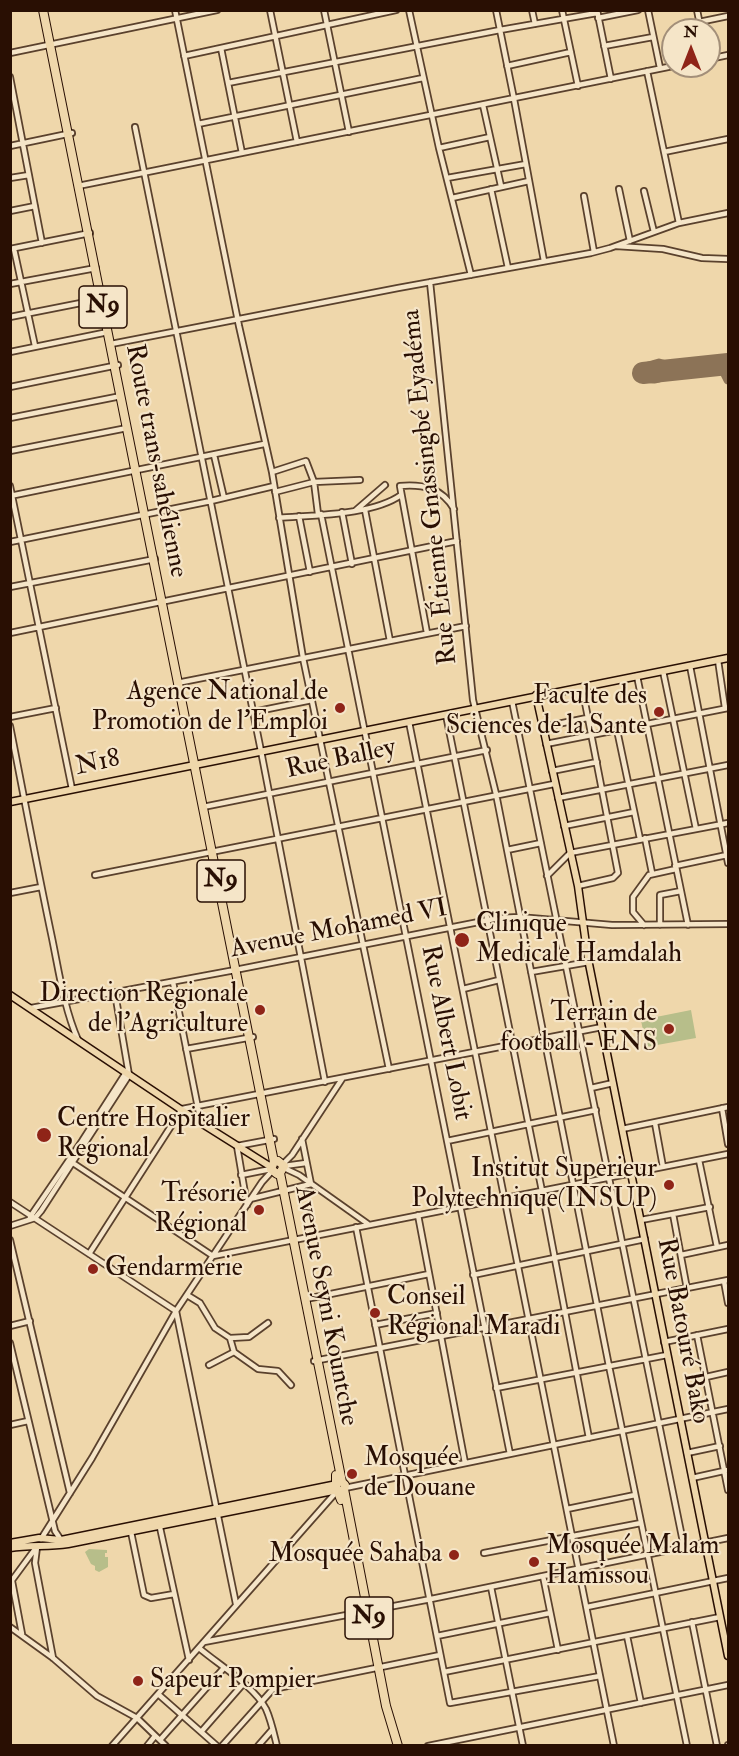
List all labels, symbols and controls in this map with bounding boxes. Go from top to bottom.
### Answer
north arrow [661,18,721,78]
text: N [684,22,698,42]
road number: N9 [79,286,127,328]
street label: Rue Étienne Gnassingbé Eyadéma [397,308,465,666]
street label: Route trans-sahélienne [117,342,193,580]
place label: Agence National de Promotion de l'Emploi [92,677,328,738]
place label: Faculte des Sciences de la Sante [446,681,647,742]
marker: Agence National de Promotion de l'Emploi [333,701,347,715]
marker: Faculte des Sciences de la Sante [652,705,666,719]
street label: Rue Balley [283,733,399,787]
street label: N18 [73,744,123,784]
road number: N9 [197,860,245,902]
street label: Avenue Mohamed VI [228,894,450,966]
place label: Clinique Medicale Hamdalah [476,909,682,970]
marker: Clinique Medicale Hamdalah [453,931,471,949]
street label: Rue Albert Lobit [413,943,477,1123]
place label: Direction Regionale de l'Agriculture [39,979,248,1040]
place label: Terrain de football - ENS [500,998,657,1060]
marker: Direction Regionale de l'Agriculture [253,1003,267,1017]
marker: Terrain de football - ENS [662,1022,676,1036]
place label: Centre Hospitalier Regional [57,1104,250,1166]
marker: Centre Hospitalier Regional [35,1126,53,1144]
place label: Institut Superieur Polytechnique(INSUP) [411,1154,657,1216]
marker: Institut Superieur Polytechnique(INSUP) [662,1178,676,1192]
place label: Trésorie Régional [155,1179,247,1240]
street label: Avenue Seyni Kountche [286,1183,364,1429]
marker: Trésorie Régional [252,1203,266,1217]
street label: Rue Batouré Bako [649,1236,715,1426]
place label: Gendarmerie [105,1253,243,1285]
marker: Gendarmerie [86,1262,100,1276]
place label: Conseil Régional Maradi [387,1282,560,1344]
marker: Conseil Régional Maradi [368,1306,382,1320]
place label: Mosquée de Douane [364,1443,475,1504]
marker: Mosquée de Douane [345,1467,359,1481]
place label: Mosquée Malam Hamissou [546,1531,720,1592]
place label: Mosquée Sahaba [269,1539,442,1571]
marker: Mosquée Sahaba [447,1548,461,1562]
marker: Mosquée Malam Hamissou [527,1555,541,1569]
road number: N9 [345,1597,393,1639]
place label: Sapeur Pompier [150,1665,315,1697]
marker: Sapeur Pompier [131,1674,145,1688]

